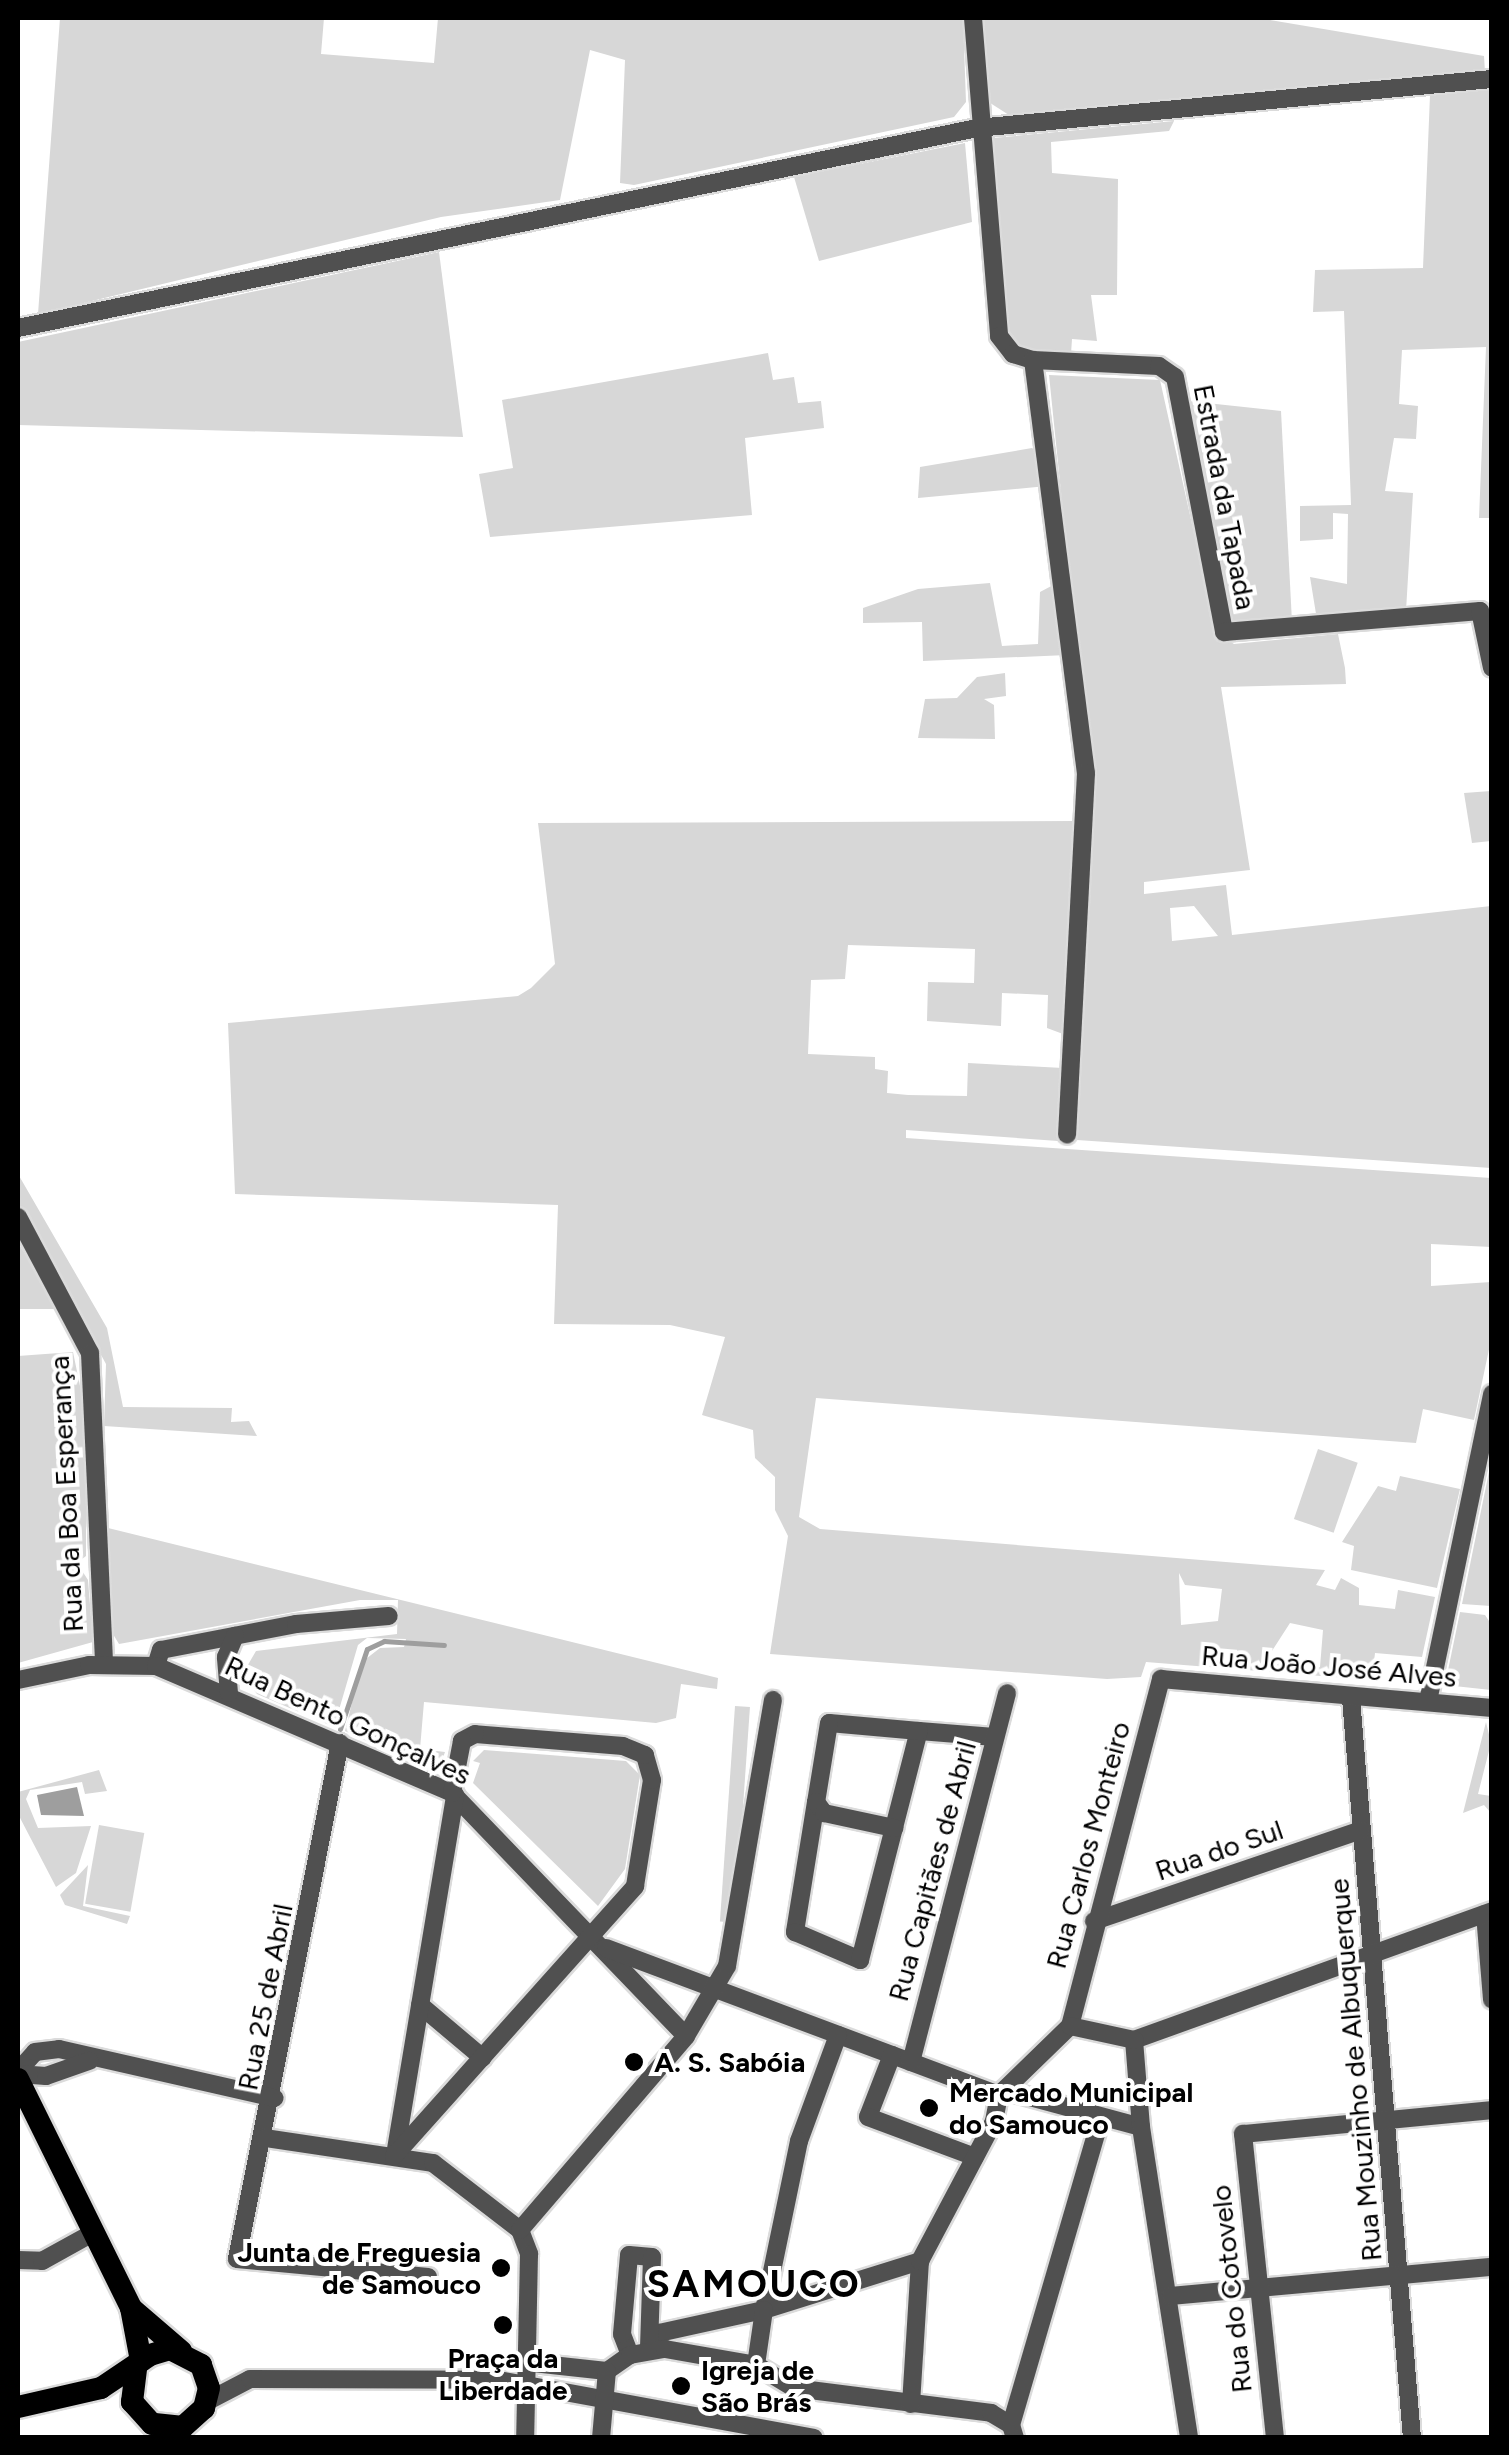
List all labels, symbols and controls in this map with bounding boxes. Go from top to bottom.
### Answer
street label: Estrada da Tapada [1187,382,1263,612]
street label: Rua da Boa Esperança [42,1355,90,1633]
street label: Rua João José Alves [1200,1638,1458,1694]
street label: Rua Bento Gonçalves [220,1648,476,1792]
street label: Rua Carlos Monteiro [1039,1718,1137,1972]
street label: Rua Capitães de Abril [881,1737,983,2005]
street label: Rua do Sul [1151,1812,1287,1888]
street label: Rua Mouzinho de Albuquerque [1322,1877,1388,2263]
street label: Rua 25 de Abril [230,1901,300,2093]
place label: A. S. Sabóia [654,2045,805,2079]
marker: A. S. Sabóia [623,2051,645,2073]
place label: Mercado Municipal do Samouco [949,2075,1193,2141]
marker: Mercado Municipal do Samouco [918,2097,940,2119]
street label: Rua do Cotovelo [1203,2183,1259,2395]
place label: Junta de Freguesia de Samouco [237,2235,481,2301]
marker: Junta de Freguesia de Samouco [490,2257,512,2279]
district label: SAMOUCO [647,2262,861,2308]
marker: Praça da Liberdade [492,2314,514,2336]
place label: Praça da Liberdade [439,2341,567,2407]
place label: Igreja de São Brás [701,2353,814,2419]
marker: Igreja de São Brás [670,2375,692,2397]

